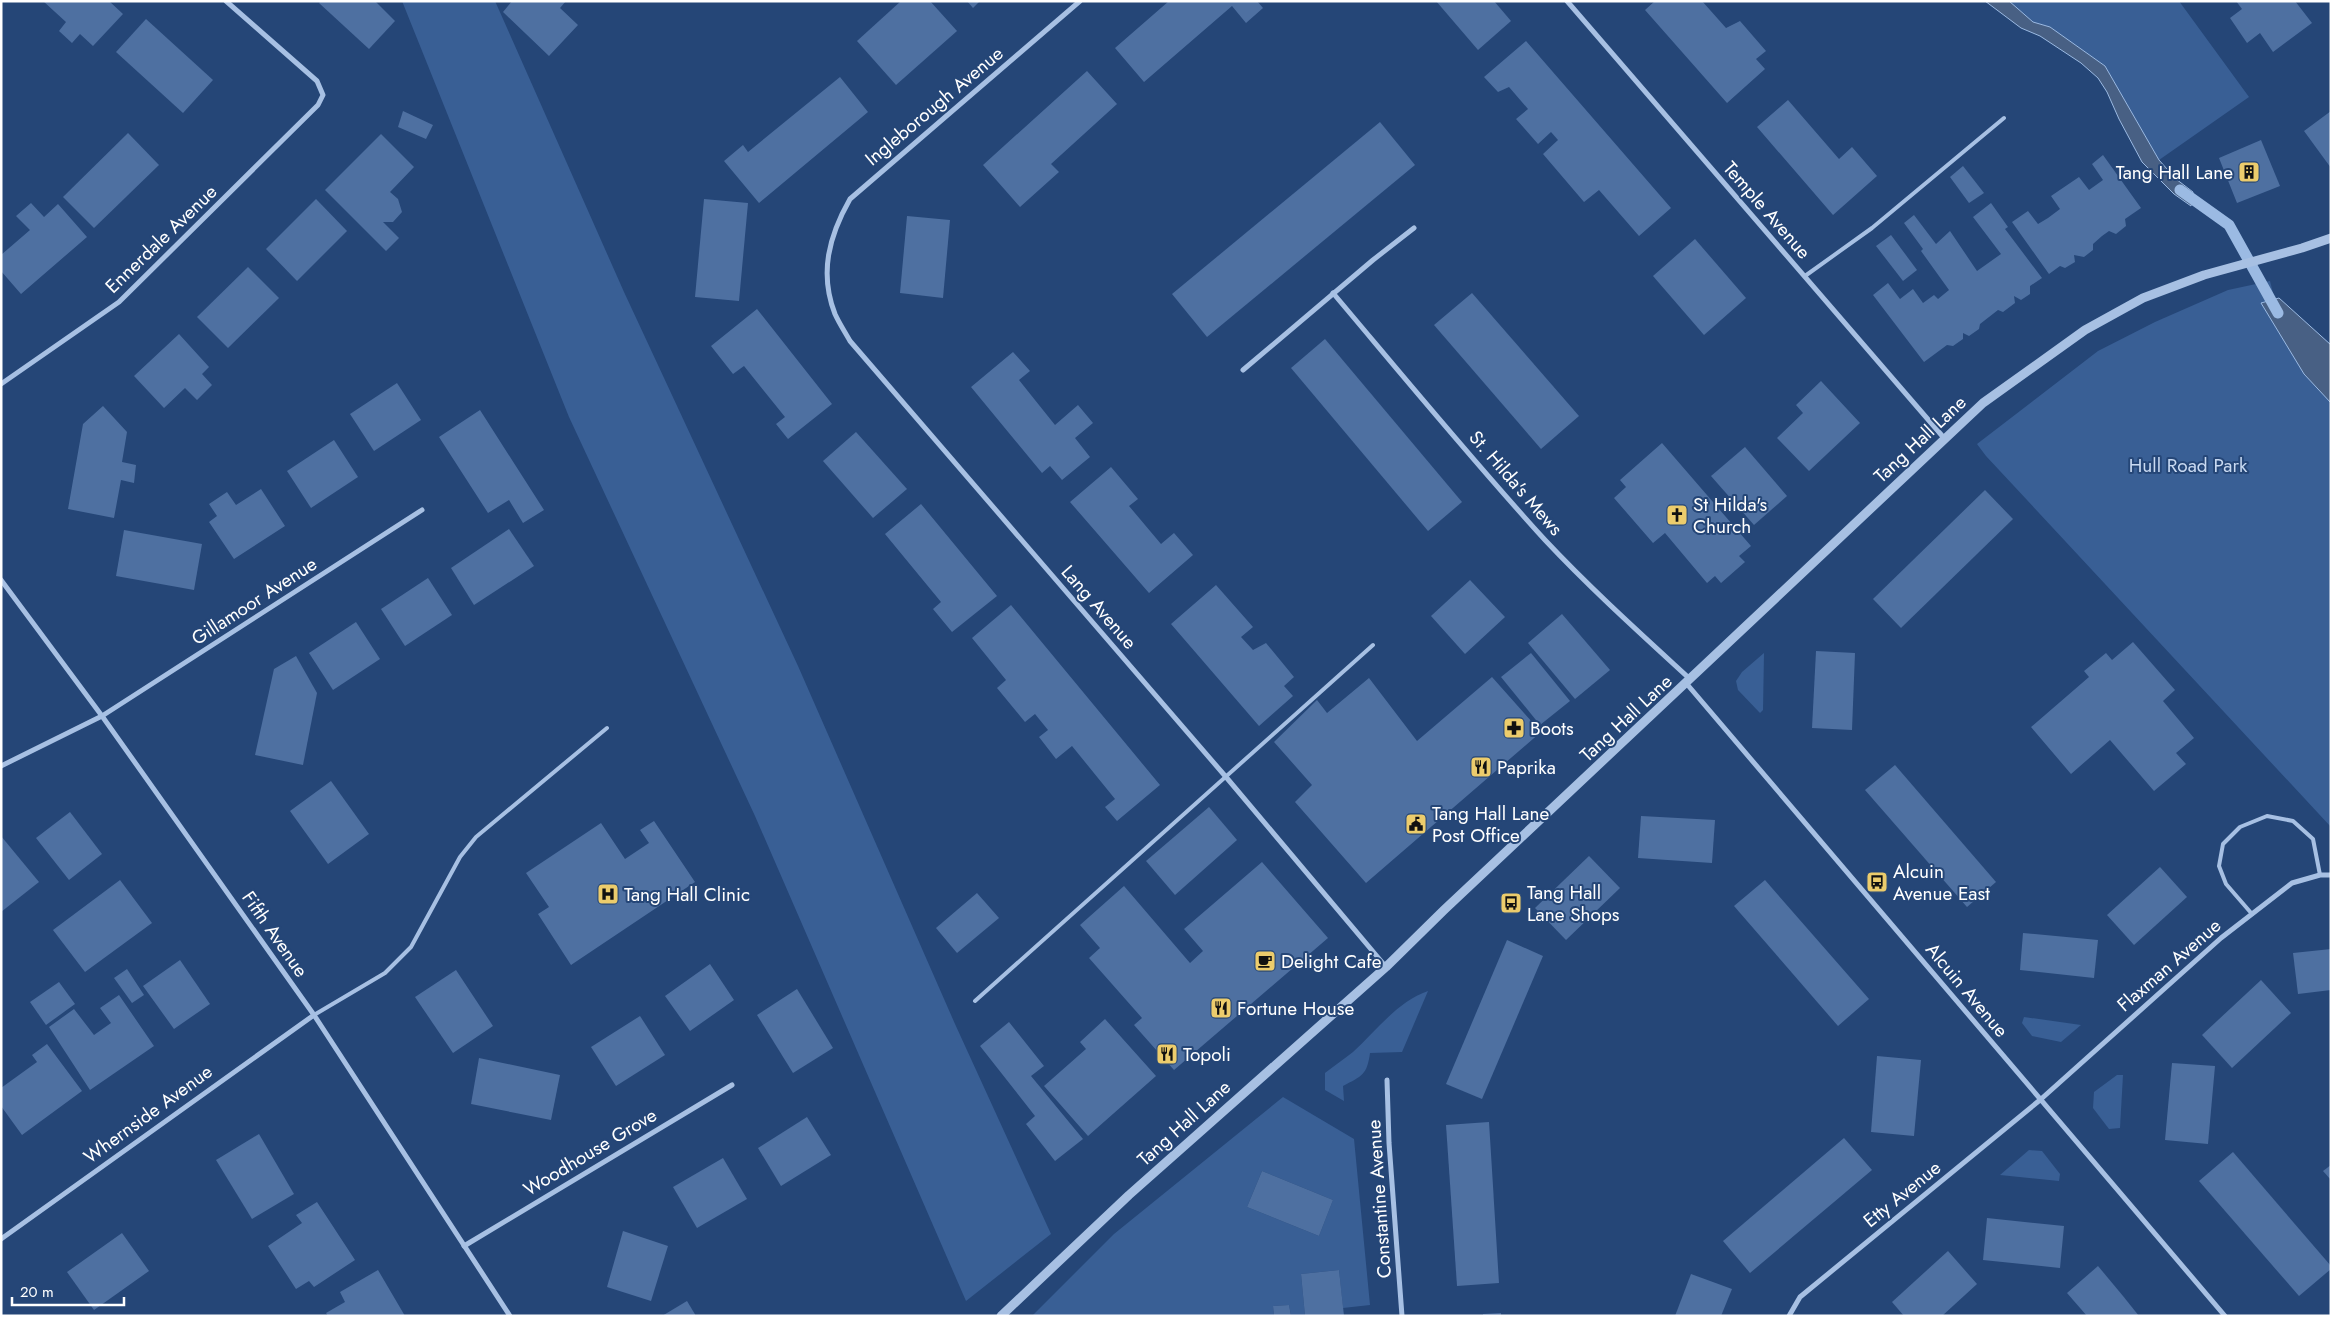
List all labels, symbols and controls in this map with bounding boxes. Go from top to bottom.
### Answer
street label: Ingleborough Avenue [859,40,1009,172]
street label: Temple Avenue [1717,155,1817,265]
place label: Tang Hall Lane [2116,159,2233,186]
building icon: Tang Hall Lane [2237,160,2261,184]
street label: Ennerdale Avenue [99,179,223,299]
street label: Tang Hall Lane [1868,389,1972,489]
street label: St. Hilda's Mews [1463,425,1569,542]
park label: Hull Road Park [2129,452,2248,479]
place label: St Hilda's Church [1693,491,1767,540]
church icon: St Hilda's Church [1665,503,1689,527]
street label: Gillamoor Avenue [186,550,322,652]
street label: Lang Avenue [1055,559,1143,655]
street label: Tang Hall Lane [1574,668,1678,768]
place label: Boots [1530,715,1574,742]
pharmacy icon: Boots [1502,716,1526,740]
place label: Paprika [1497,754,1556,781]
restaurant icon: Paprika [1469,755,1493,779]
place label: Tang Hall Lane Post Office [1432,800,1549,849]
public building icon: Tang Hall Lane Post Office [1404,812,1428,836]
place label: Alcuin Avenue East [1893,858,1990,907]
bus stop icon: Alcuin Avenue East [1865,870,1889,894]
place label: Tang Hall Lane Shops [1527,879,1620,928]
place label: Tang Hall Clinic [624,881,750,908]
hospital icon: Tang Hall Clinic [596,882,620,906]
street label: Fifth Avenue [235,886,315,983]
bus stop icon: Tang Hall Lane Shops [1499,891,1523,915]
street label: Flaxman Avenue [2111,912,2227,1018]
street label: Alcuin Avenue [1919,937,2015,1043]
place label: Delight Cafe [1281,948,1382,975]
cafe icon: Delight Cafe [1253,949,1277,973]
place label: Fortune House [1237,995,1354,1022]
restaurant icon: Fortune House [1209,996,1233,1020]
place label: Topoli [1183,1041,1231,1068]
restaurant icon: Topoli [1155,1042,1179,1066]
street label: Whernside Avenue [78,1058,218,1170]
street label: Tang Hall Lane [1131,1074,1237,1172]
street label: Woodhouse Grove [518,1101,662,1203]
street label: Constantine Avenue [1360,1119,1398,1279]
street label: Etty Avenue [1857,1154,1947,1234]
scale bar [12,1274,125,1306]
text: 20 m [20,1281,54,1303]

